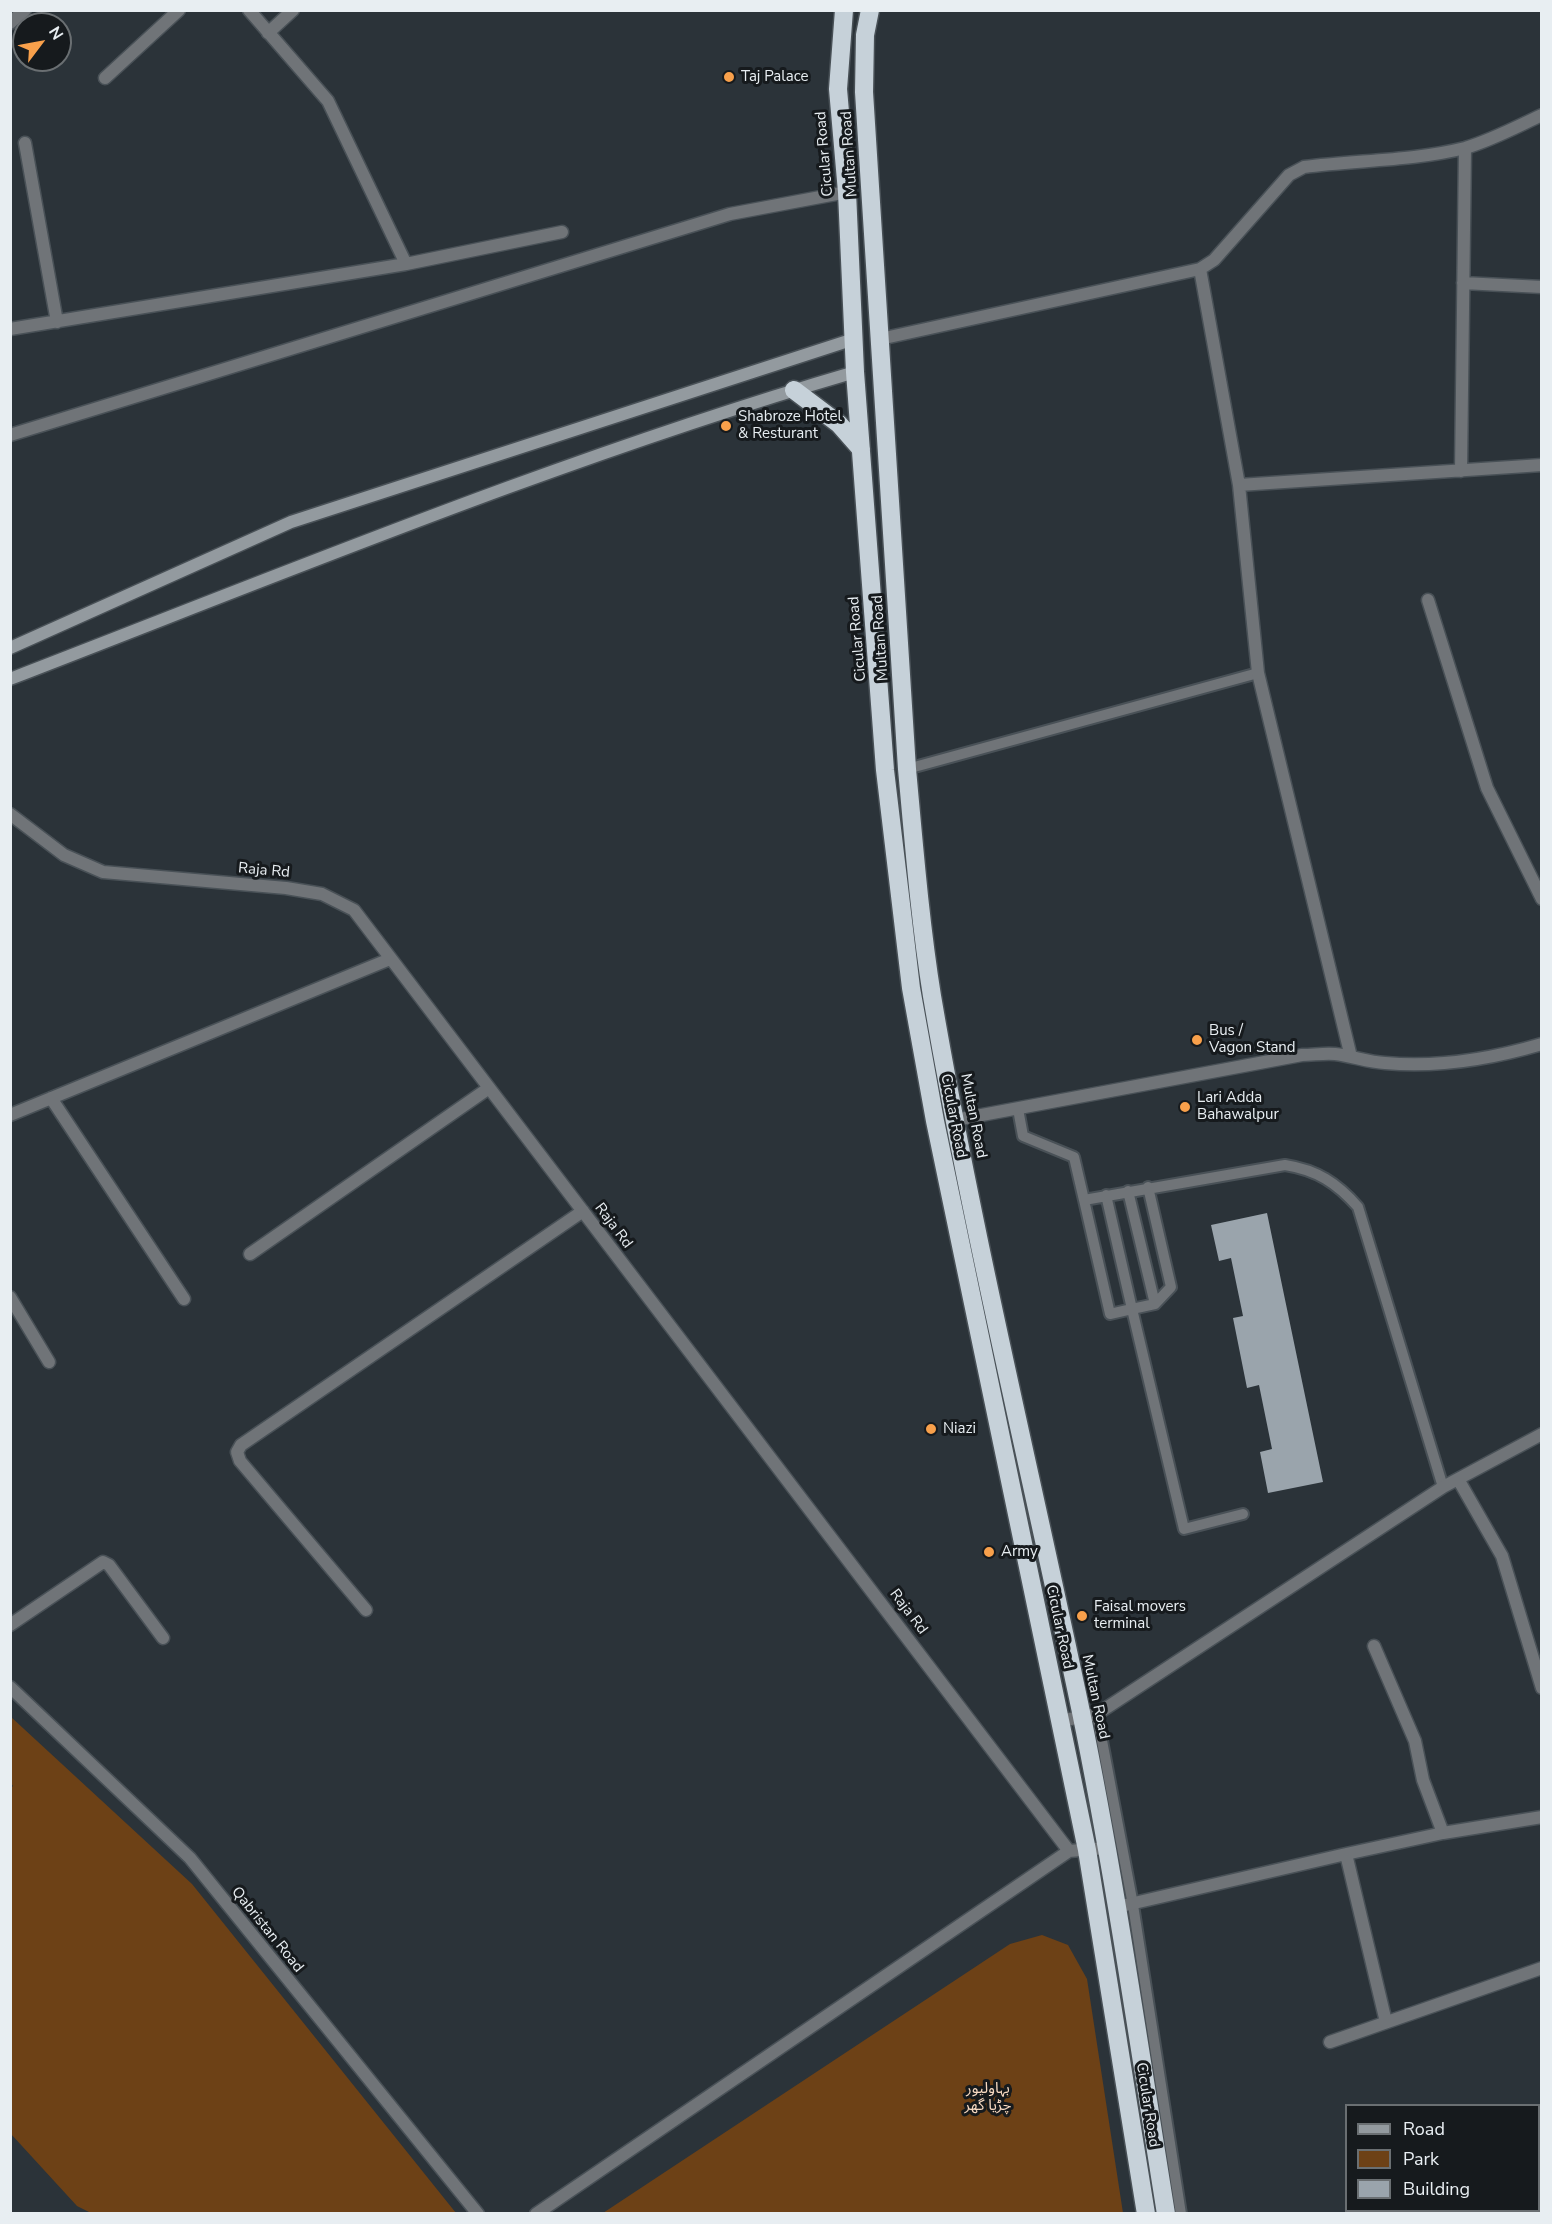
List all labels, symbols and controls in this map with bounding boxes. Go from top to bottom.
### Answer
north arrow [12,12,72,72]
text: N [43,23,68,44]
place label: Taj Palace [741,68,808,86]
marker: Taj Palace [722,70,736,84]
street label: Multan Road [838,110,862,198]
street label: Cicular Road [812,111,838,197]
place label: Shabroze Hotel & Resturant [738,408,842,443]
marker: Shabroze Hotel & Resturant [719,419,733,433]
street label: Multan Road [869,594,893,682]
street label: Cicular Road [845,596,871,682]
street label: Raja Rd [237,860,291,882]
place label: Bus / Vagon Stand [1209,1022,1296,1057]
marker: Bus / Vagon Stand [1190,1033,1204,1047]
street label: Cicular Road [936,1072,970,1160]
street label: Multan Road [956,1072,990,1160]
place label: Lari Adda Bahawalpur [1197,1089,1279,1124]
marker: Lari Adda Bahawalpur [1178,1100,1192,1114]
street label: Raja Rd [590,1200,636,1252]
place label: Niazi [943,1420,976,1438]
marker: Niazi [924,1422,938,1436]
place label: Army [1001,1543,1038,1561]
marker: Army [982,1545,996,1559]
street label: Cicular Road [1041,1583,1077,1671]
street label: Raja Rd [885,1586,931,1638]
place label: Faisal movers terminal [1094,1598,1186,1633]
marker: Faisal movers terminal [1075,1609,1089,1623]
street label: Multan Road [1077,1653,1113,1741]
street label: Qabristan Road [227,1884,307,1976]
street label: Cicular Road [1131,2061,1163,2149]
park label: بہاولپور چڑیا گھر [965,2080,1011,2115]
legend [1345,2104,1540,2212]
text: Road [1403,2117,1445,2141]
text: Park [1403,2147,1439,2171]
text: Building [1403,2177,1470,2201]

